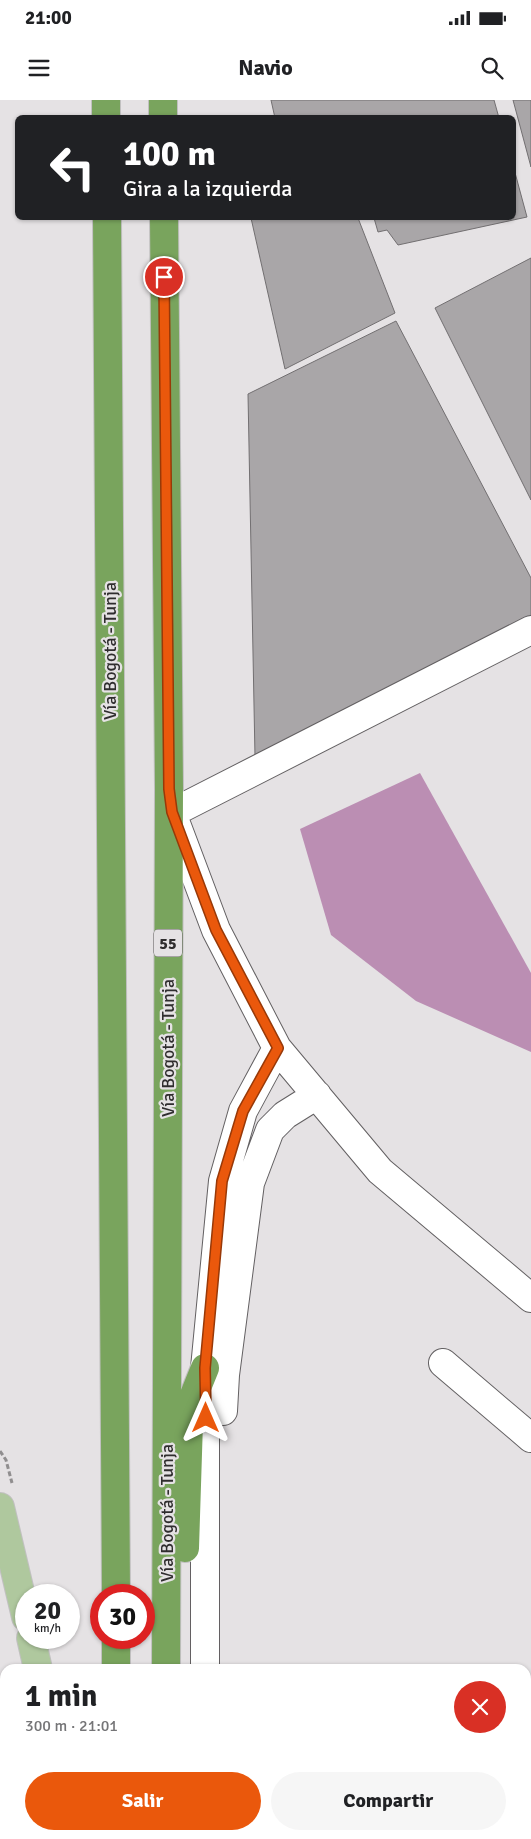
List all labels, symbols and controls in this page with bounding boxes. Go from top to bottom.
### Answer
text: 21:00 [25,6,72,30]
icon: menu [25,54,53,82]
text: Navio [238,54,293,81]
icon: search [478,54,506,82]
text: 100 m [123,132,216,175]
icon: left [40,135,105,200]
text: Gira a la izquierda [123,175,292,202]
pin [143,256,185,298]
icon: arrive [150,263,178,291]
street label: Vía Bogotá - Tunja [99,582,121,720]
road number: 55 [154,930,182,956]
street label: Vía Bogotá - Tunja [157,979,179,1117]
position arrow [179,1391,231,1443]
street label: Vía Bogotá - Tunja [156,1444,178,1582]
speed limit sign: 30 [90,1584,155,1649]
text: 20 [34,1595,61,1626]
text: km/h [34,1621,61,1636]
text: 1 min [25,1678,97,1715]
button: close [454,1681,506,1733]
text: 300 m · 21:01 [25,1716,118,1736]
button: Salir [25,1772,261,1830]
button: Compartir [271,1772,506,1830]

